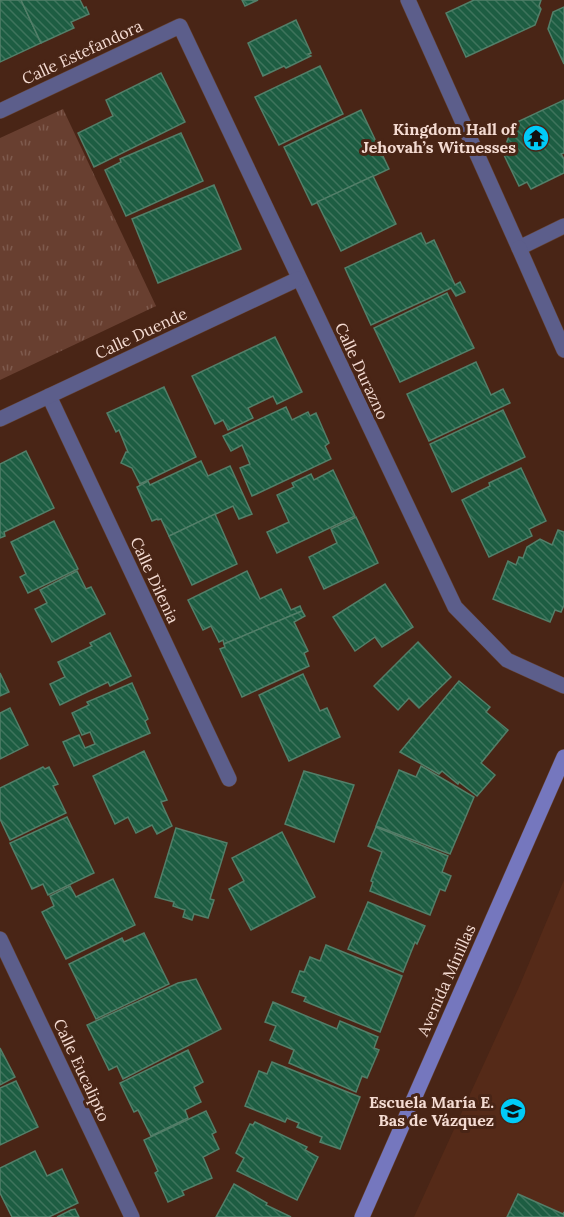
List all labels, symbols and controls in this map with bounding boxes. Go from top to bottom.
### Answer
street label: Calle Estefandora [19,15,145,89]
place label: Kingdom Hall of Jehovah’s Witnesses [362,119,517,157]
temple icon: Kingdom Hall of Jehovah’s Witnesses [521,123,551,153]
street label: Calle Duende [92,303,190,363]
street label: Calle Durazno [331,319,393,423]
street label: Calle Dilenia [126,534,184,626]
street label: Avenida Minillas [412,921,480,1040]
street label: Calle Eucalipto [49,1015,115,1125]
place label: Escuela María E. Bas de Vázquez [369,1092,494,1130]
school or university icon: Escuela María E. Bas de Vázquez [498,1096,528,1126]

